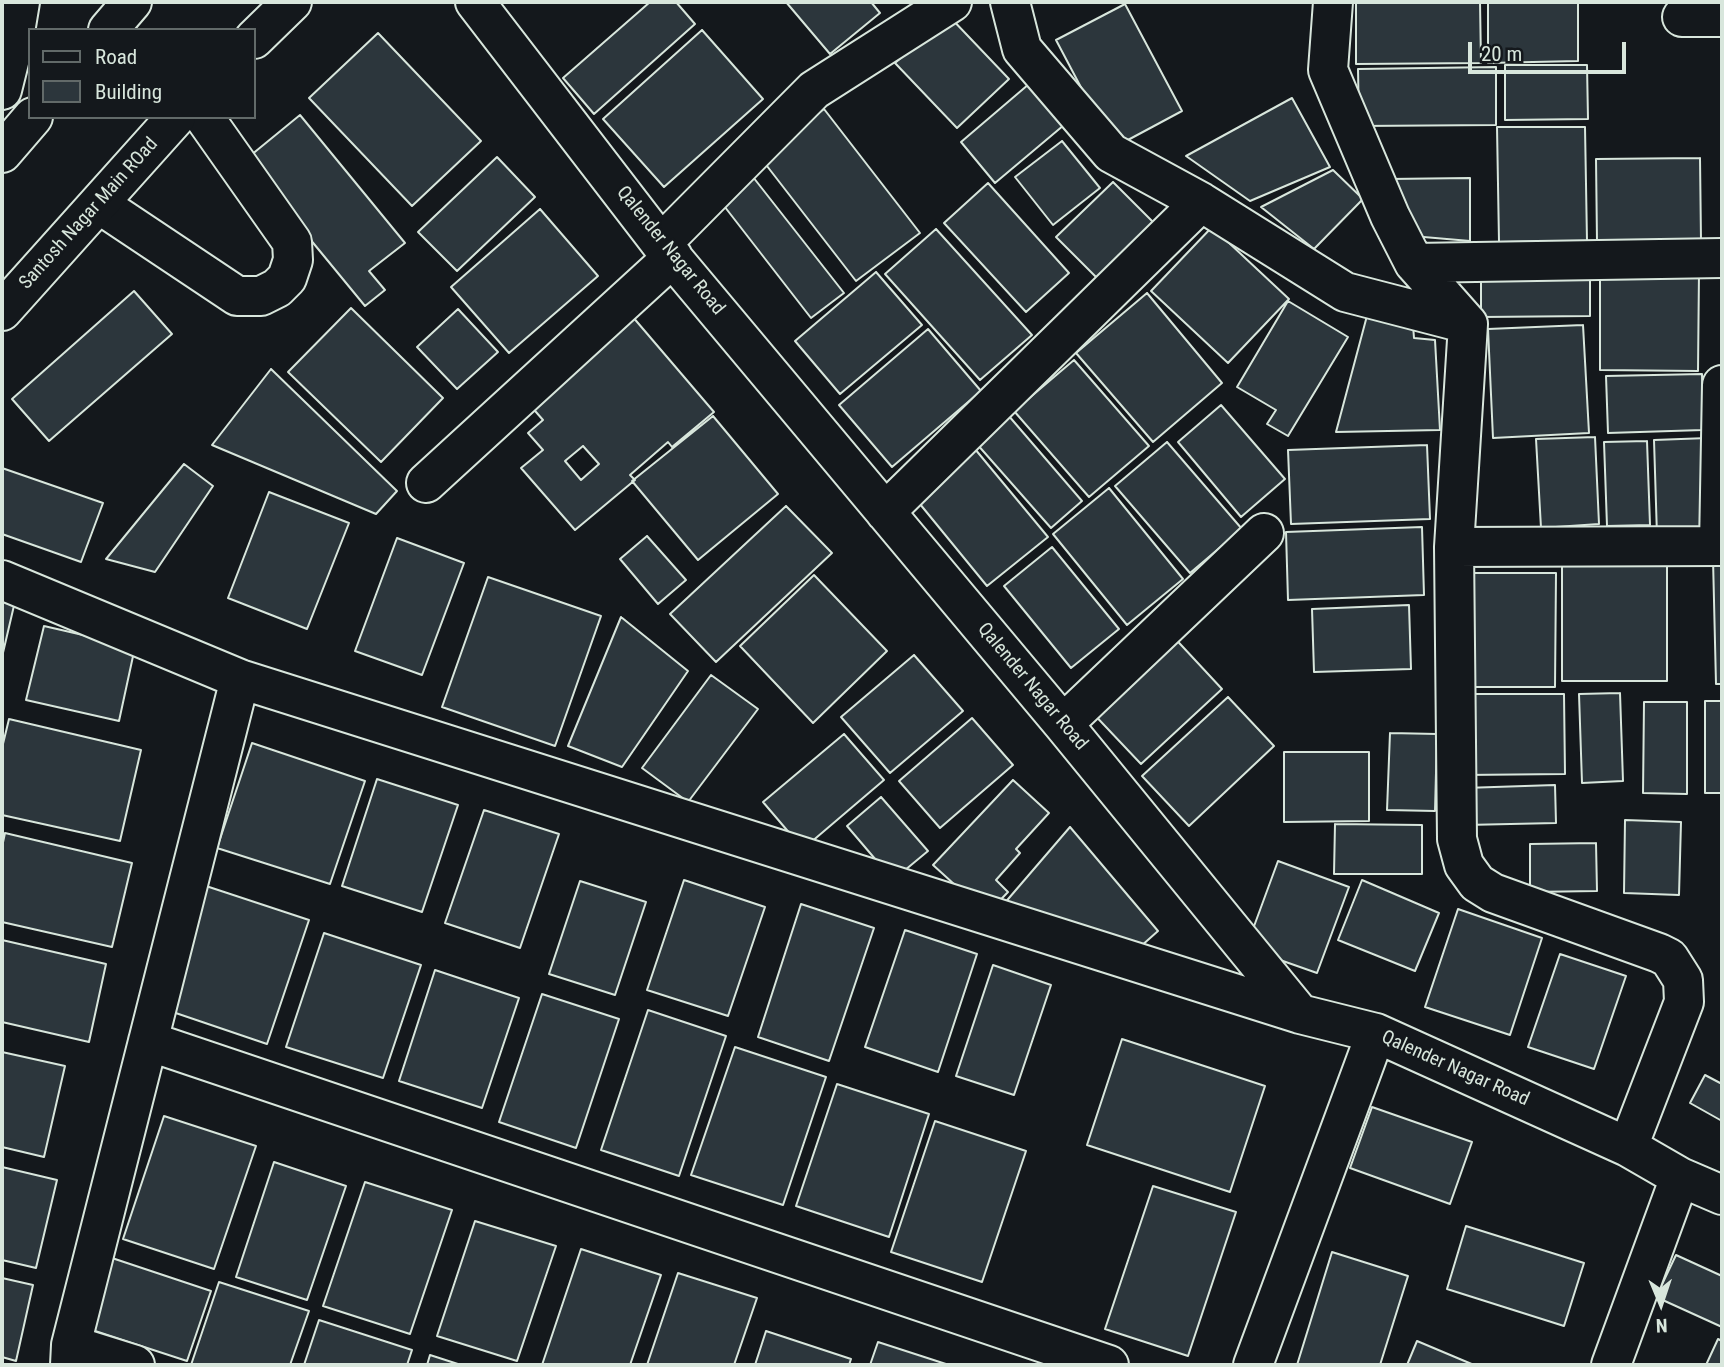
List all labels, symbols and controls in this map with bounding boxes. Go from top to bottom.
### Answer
legend [28,28,256,119]
scale bar [1472,28,1630,72]
text: 20 m [1481,42,1522,66]
text: Road [95,45,137,69]
text: Building [95,80,162,104]
street label: Santosh Nagar Main ROad [15,133,163,295]
street label: Qalender Nagar Road [611,182,729,320]
street label: Qalender Nagar Road [972,619,1092,755]
street label: Qalender Nagar Road [1378,1026,1532,1112]
north arrow [1626,1269,1696,1339]
text: N [1656,1314,1668,1337]

